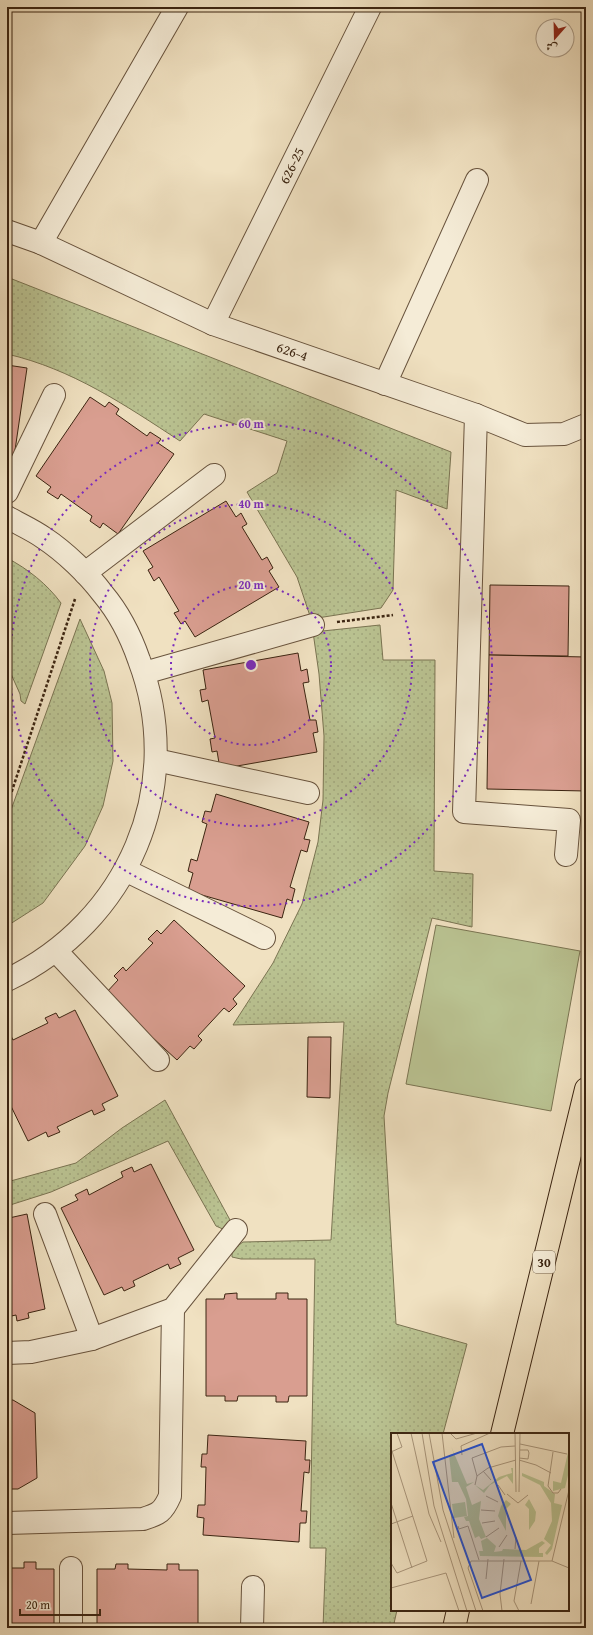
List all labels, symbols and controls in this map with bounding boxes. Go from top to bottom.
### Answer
north arrow [535,18,575,58]
text: ش [544,38,559,57]
street label: 626-25 [274,144,309,187]
street label: 626-4 [274,337,311,366]
text: 60 m [238,415,264,432]
text: 40 m [238,495,264,512]
text: 20 m [238,576,264,593]
centre of rings [244,658,258,672]
road number: 30 [533,1251,555,1273]
inset map [391,1433,569,1611]
scale bar [20,1591,100,1617]
text: 20 m [26,1596,50,1613]

